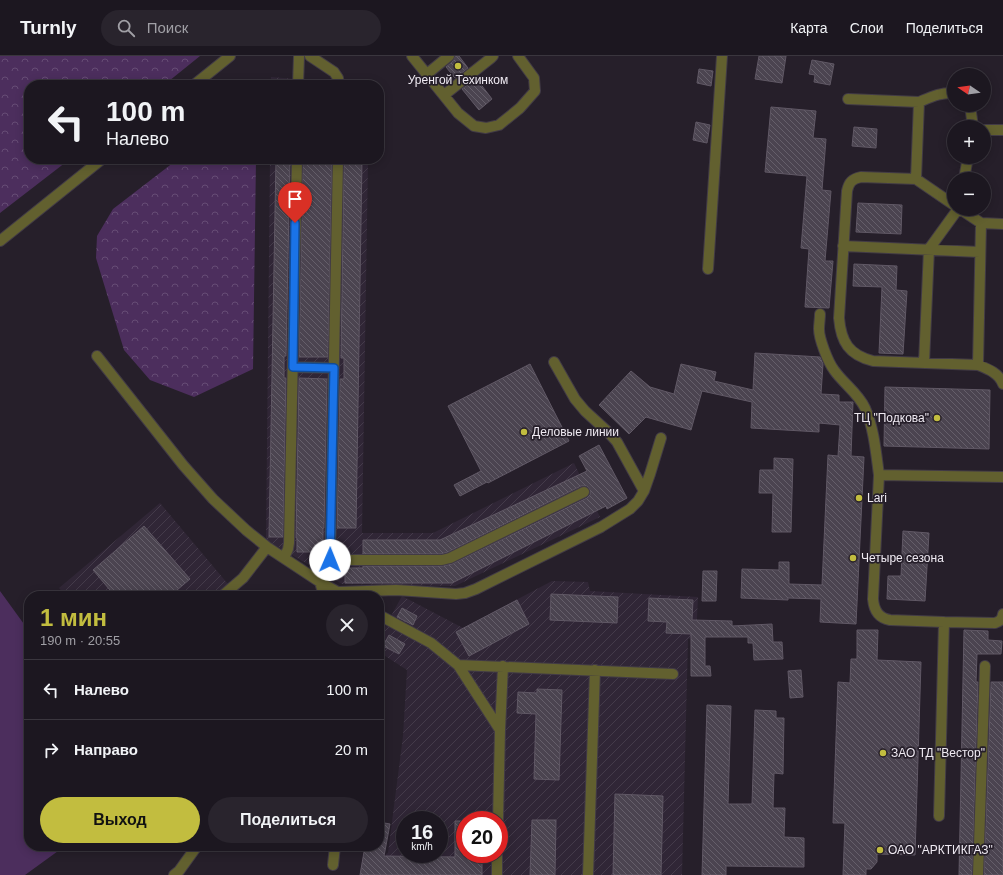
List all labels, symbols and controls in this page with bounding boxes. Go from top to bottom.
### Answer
search box [101,10,381,46]
text: Turnly [20,17,77,38]
icon: search [115,17,137,39]
text: Поиск [147,19,188,36]
text: Карта [790,20,828,36]
text: Слои [850,20,884,36]
text: Поделиться [906,20,983,36]
marker: Уренгой Техинком [453,61,463,71]
north arrow [947,68,991,112]
map controls [947,68,991,216]
place label: Уренгой Техинком [408,73,508,87]
icon: left [40,96,92,148]
text: 100 m [106,96,185,127]
button: + [947,120,991,164]
text: Налево [106,129,169,149]
button: − [947,172,991,216]
pin [278,182,312,223]
icon: arrive [284,188,306,210]
place label: ТЦ "Подкова" [854,411,929,425]
marker: ТЦ "Подкова" [932,413,942,423]
place label: Деловые линии [532,425,619,439]
marker: Деловые линии [519,427,529,437]
place label: Lari [867,491,887,505]
marker: Lari [854,493,864,503]
position arrow [309,539,351,581]
place label: Четыре сезона [861,551,944,565]
marker: Четыре сезона [848,553,858,563]
text: 1 мин [40,604,107,631]
button: close [326,604,368,646]
text: 190 m · 20:55 [40,633,120,648]
icon: left [40,679,62,701]
text: Налево [74,681,129,698]
text: 100 m [326,681,368,698]
icon: right [40,739,62,761]
text: Направо [74,741,138,758]
text: 20 m [335,741,368,758]
place label: ЗАО ТД "Вестор" [891,746,985,760]
marker: ЗАО ТД "Вестор" [878,748,888,758]
button: Выход [40,797,200,843]
button: Поделиться [208,797,368,843]
speed limit sign: 20 [456,811,508,863]
text: 16 [411,821,433,843]
text: km/h [411,841,433,852]
place label: ОАО "АРКТИКГАЗ" [888,843,993,857]
marker: ОАО "АРКТИКГАЗ" [875,845,885,855]

